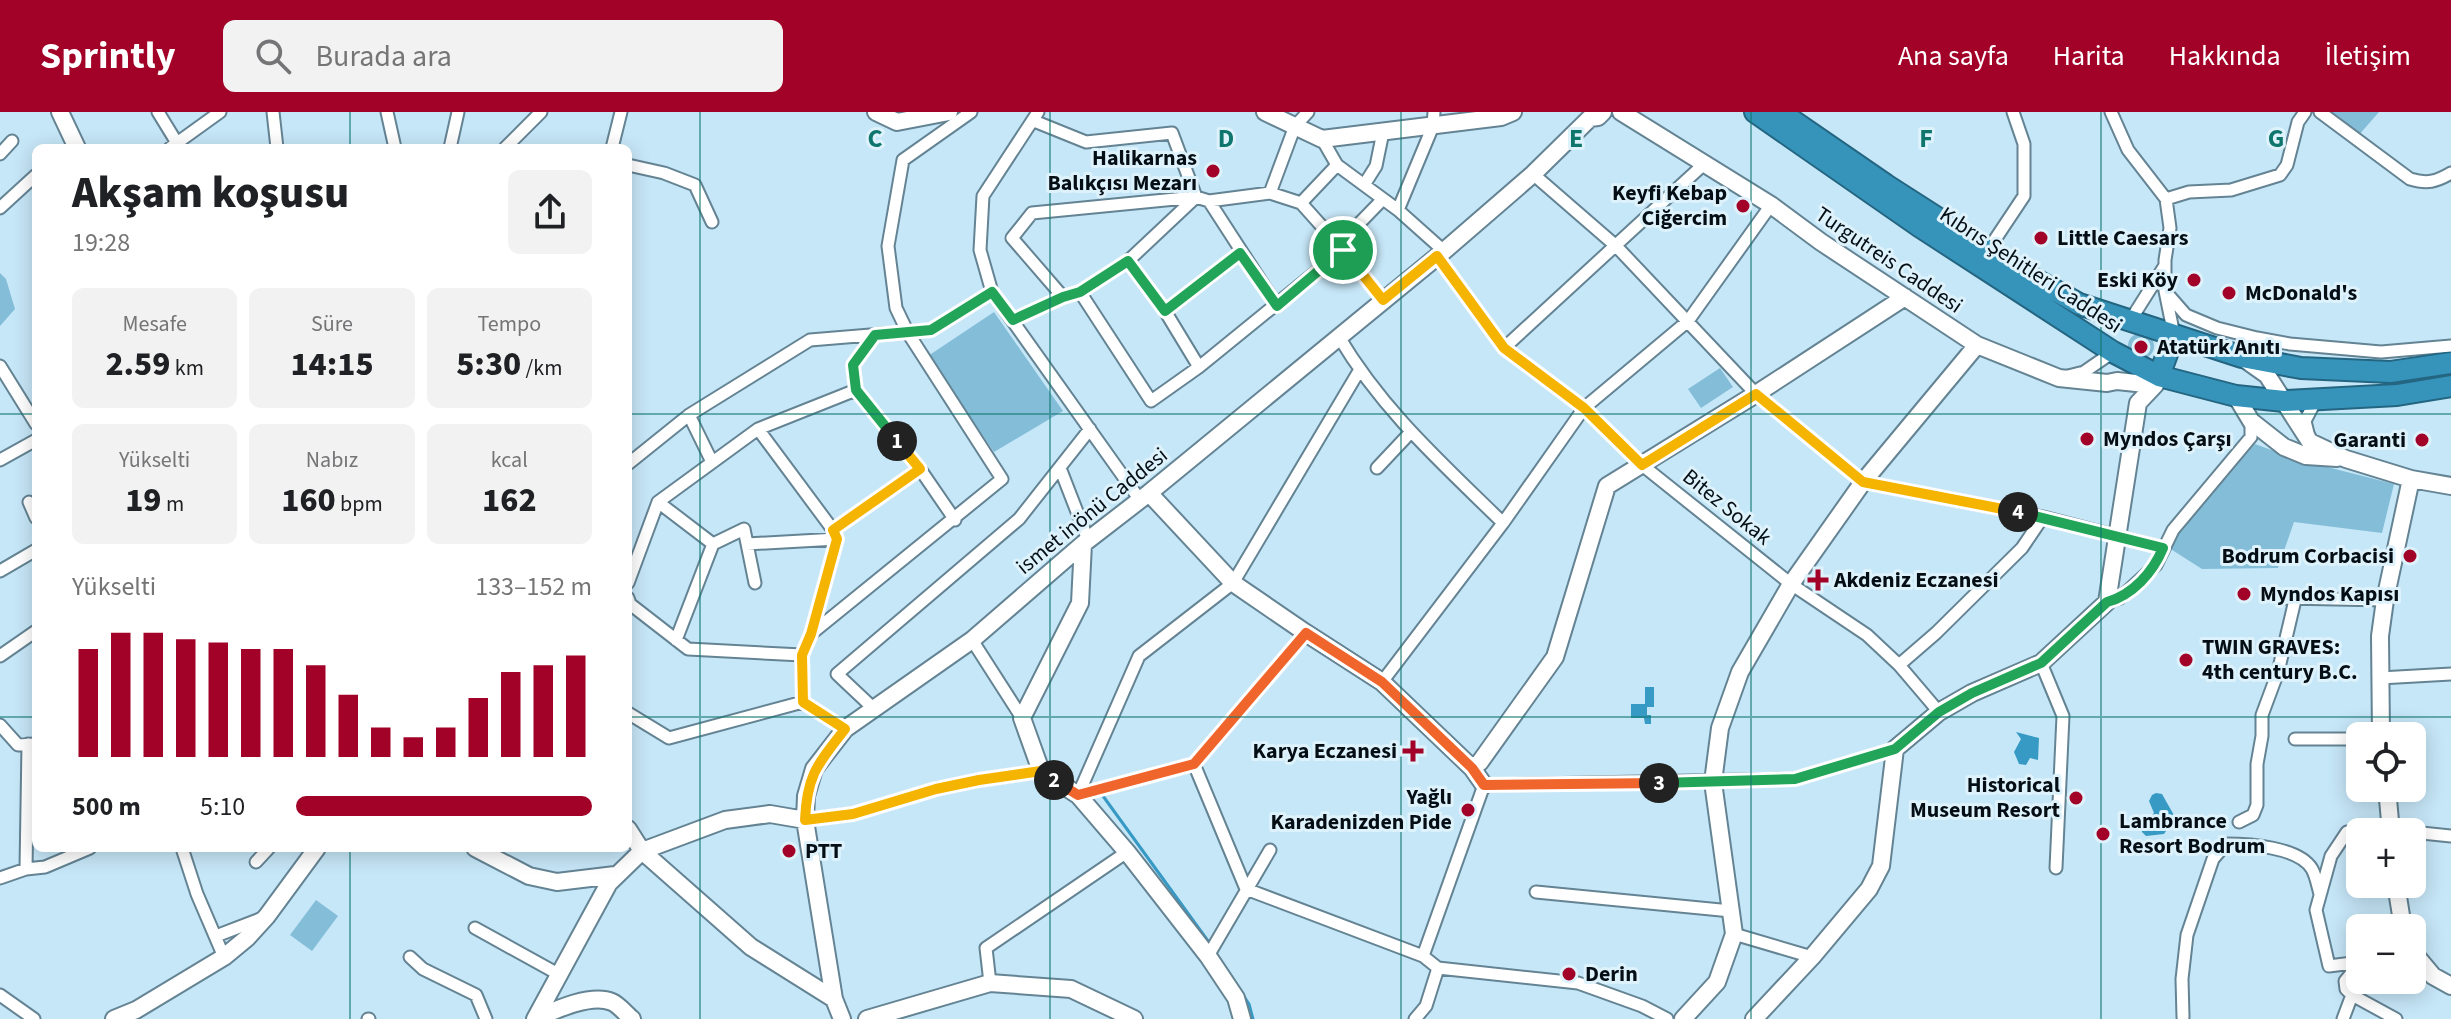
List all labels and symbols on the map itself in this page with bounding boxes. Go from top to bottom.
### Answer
text: C [867,120,883,157]
text: D [1218,120,1234,157]
text: E [1569,120,1583,157]
text: F [1919,120,1933,157]
text: G [2268,120,2284,157]
place label: Halikarnas Balıkçısı Mezarı [1047,142,1197,199]
marker: Halikarnas Balıkçısı Mezarı [1204,162,1222,180]
place label: Keyfi Kebap Ciğercim [1612,177,1727,234]
marker: Keyfi Kebap Ciğercim [1734,197,1752,215]
street label: Turgutreis Caddesi [1809,199,1969,321]
street label: Kıbrıs Şehitleri Caddesi [1933,199,2129,341]
pin [1309,216,1377,284]
place label: Little Caesars [2057,222,2189,254]
marker: Little Caesars [2032,229,2050,247]
place label: Eski Köy [2097,264,2179,296]
marker: Eski Köy [2185,271,2203,289]
place label: McDonald's [2245,277,2357,309]
marker: McDonald's [2220,284,2238,302]
place label: Atatürk Anıtı [2156,331,2280,363]
marker: Atatürk Anıtı [2132,338,2150,356]
pin: 1 [877,421,917,461]
place label: Myndos Çarşı [2103,423,2231,455]
place label: Garanti [2334,424,2406,456]
marker: Myndos Çarşı [2078,430,2096,448]
marker: Garanti [2413,431,2431,449]
street label: ismet inönü Caddesi [1009,440,1175,582]
street label: Bitez Sokak [1676,461,1779,553]
pin: 4 [1998,492,2038,532]
place label: Bodrum Corbacisi [2221,540,2394,572]
marker: Bodrum Corbacisi [2401,547,2419,565]
place label: Akdeniz Eczanesi [1833,564,1999,596]
marker: Akdeniz Eczanesi [1809,571,1827,589]
place label: Myndos Kapısı [2260,578,2399,610]
marker: Myndos Kapısı [2235,585,2253,603]
place label: TWIN GRAVES: 4th century B.C. [2202,631,2358,688]
marker: TWIN GRAVES: 4th century B.C. [2177,651,2195,669]
place label: Karya Eczanesi [1253,735,1397,767]
marker: Karya Eczanesi [1404,742,1422,760]
pin: 2 [1034,760,1074,800]
pin: 3 [1639,763,1679,803]
place label: Historical Museum Resort [1910,769,2061,826]
place label: Yağlı Karadenizden Pide [1270,781,1452,838]
marker: Historical Museum Resort [2067,789,2085,807]
marker: Yağlı Karadenizden Pide [1459,801,1477,819]
place label: Lambrance Resort Bodrum [2119,805,2265,862]
marker: Lambrance Resort Bodrum [2094,825,2112,843]
place label: PTT [805,835,842,867]
marker: PTT [780,842,798,860]
place label: Derin [1585,958,1638,990]
marker: Derin [1560,965,1578,983]

